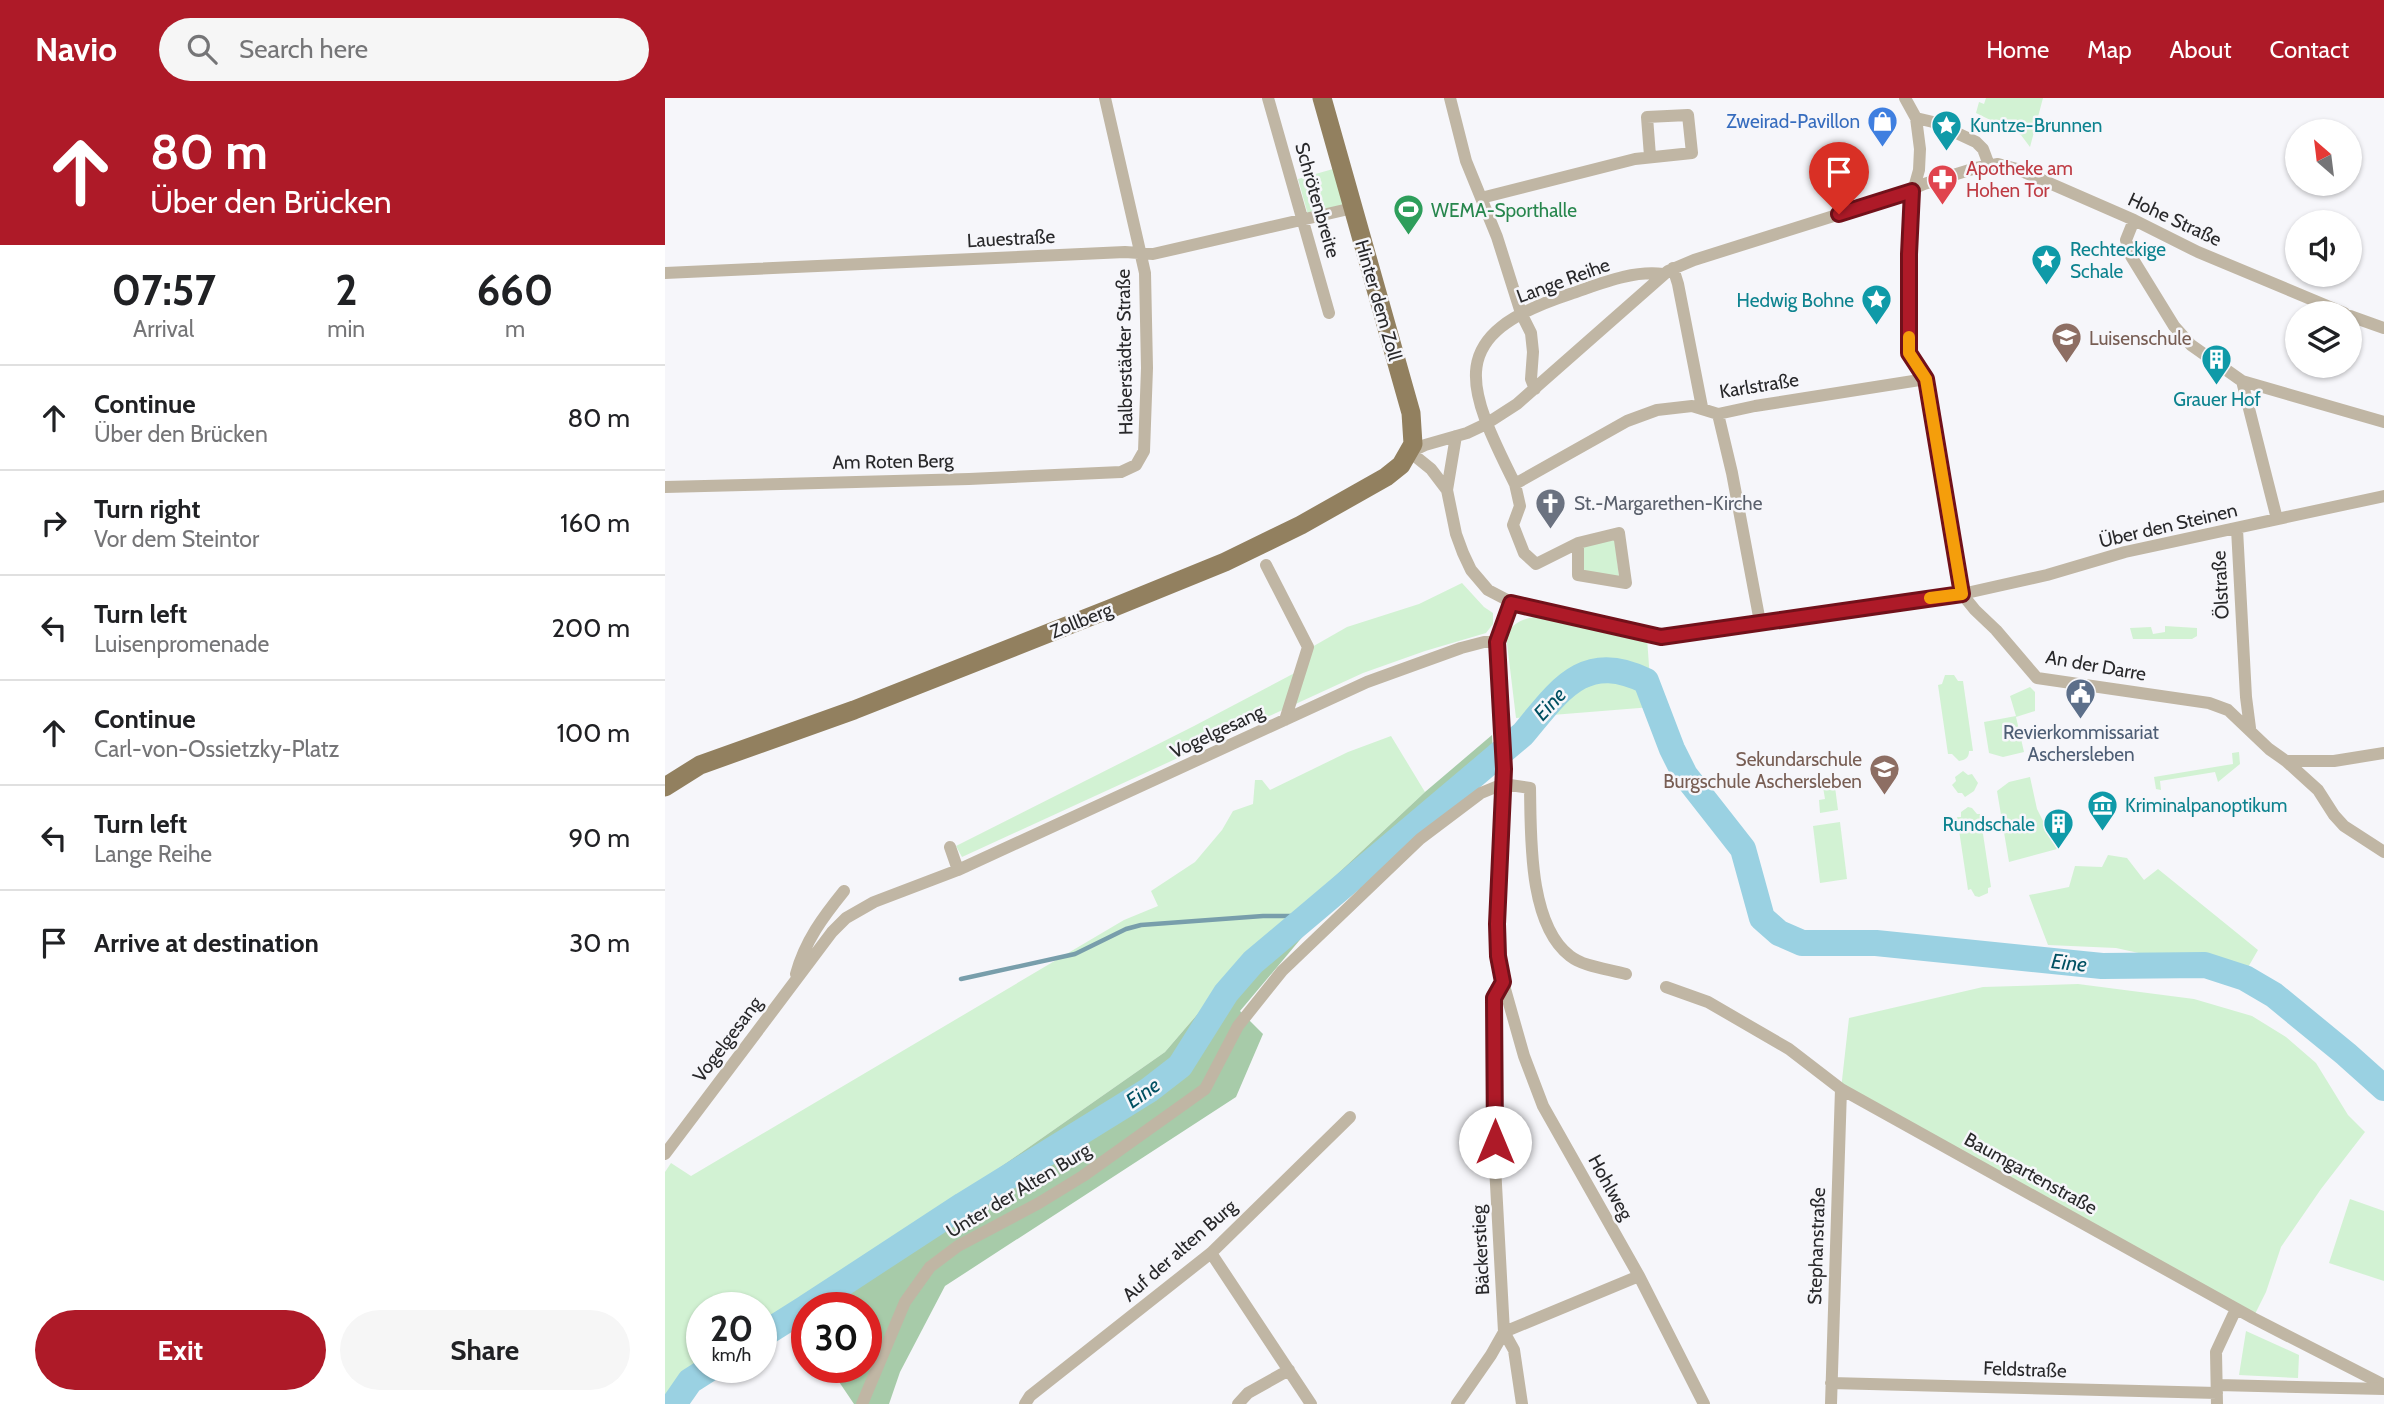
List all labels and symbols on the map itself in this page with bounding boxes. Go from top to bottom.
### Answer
shop icon: Zweirad-Pavillon [1866,104,1900,148]
place icon: Kuntze-Brunnen [1930,108,1964,152]
place label: Zweirad-Pavillon [1726,110,1860,133]
place label: Kuntze-Brunnen [1970,114,2102,137]
north arrow [2285,119,2363,196]
street label: Schrötenbreite [1290,140,1345,261]
pin [1809,142,1869,214]
place label: Apotheke am Hohen Tor [1966,157,2073,202]
pharmacy icon: Apotheke am Hohen Tor [1926,162,1960,206]
street label: Hohe Straße [2124,188,2226,251]
sports icon: WEMA-Sporthalle [1391,193,1425,237]
place label: WEMA-Sporthalle [1431,199,1577,222]
street label: Lauestraße [966,225,1056,252]
street label: Hinter dem Zoll [1350,237,1407,364]
place label: Rechteckige Schale [2070,238,2166,283]
place icon: Rechteckige Schale [2030,243,2064,287]
street label: Lange Reihe [1513,253,1613,308]
street label: Halberstädter Straße [1112,268,1137,435]
place icon: Hedwig Bohne [1860,283,1894,327]
place label: Hedwig Bohne [1737,289,1854,312]
school or university icon: Luisenschule [2049,321,2083,365]
place label: Luisenschule [2089,327,2192,350]
building icon: Grauer Hof [2200,343,2234,387]
street label: Karlstraße [1718,368,1801,403]
place label: Grauer Hof [2173,388,2261,411]
street label: Am Roten Berg [832,449,954,474]
church icon: St.-Margarethen-Kirche [1534,486,1568,530]
place label: St.-Margarethen-Kirche [1574,492,1763,515]
street label: Über den Steinen [2097,498,2239,553]
street label: Ölstraße [2207,550,2234,620]
street label: Zollberg [1047,597,1116,643]
street label: An der Darre [2044,645,2148,686]
public building icon: Revierkommissariat Aschersleben [2064,676,2098,720]
water label: Eine [1528,682,1571,725]
street label: Vogelgesang [1167,699,1268,763]
place label: Revierkommissariat Aschersleben [2003,721,2160,766]
place label: Sekundarschule Burgschule Aschersleben [1663,748,1862,793]
school or university icon: Sekundarschule Burgschule Aschersleben [1868,753,1902,797]
museum icon: Kriminalpanoptikum [2085,788,2119,832]
place label: Kriminalpanoptikum [2125,794,2288,817]
building icon: Rundschale [2041,807,2075,851]
place label: Rundschale [1943,813,2035,836]
water label: Eine [2050,948,2089,977]
street label: Vogelgesang [688,992,767,1086]
water label: Eine [1121,1072,1165,1113]
position arrow [1458,1105,1532,1179]
street label: Baumgartenstraße [1960,1127,2101,1220]
street label: Unter der Alten Burg [942,1138,1095,1243]
street label: Hohlweg [1583,1151,1638,1224]
street label: Stephanstraße [1803,1187,1830,1305]
street label: Auf der alten Burg [1118,1194,1241,1306]
street label: Bäckerstieg [1467,1204,1494,1296]
speed limit sign: 30 [791,1292,882,1383]
street label: Feldstraße [1983,1357,2067,1382]

